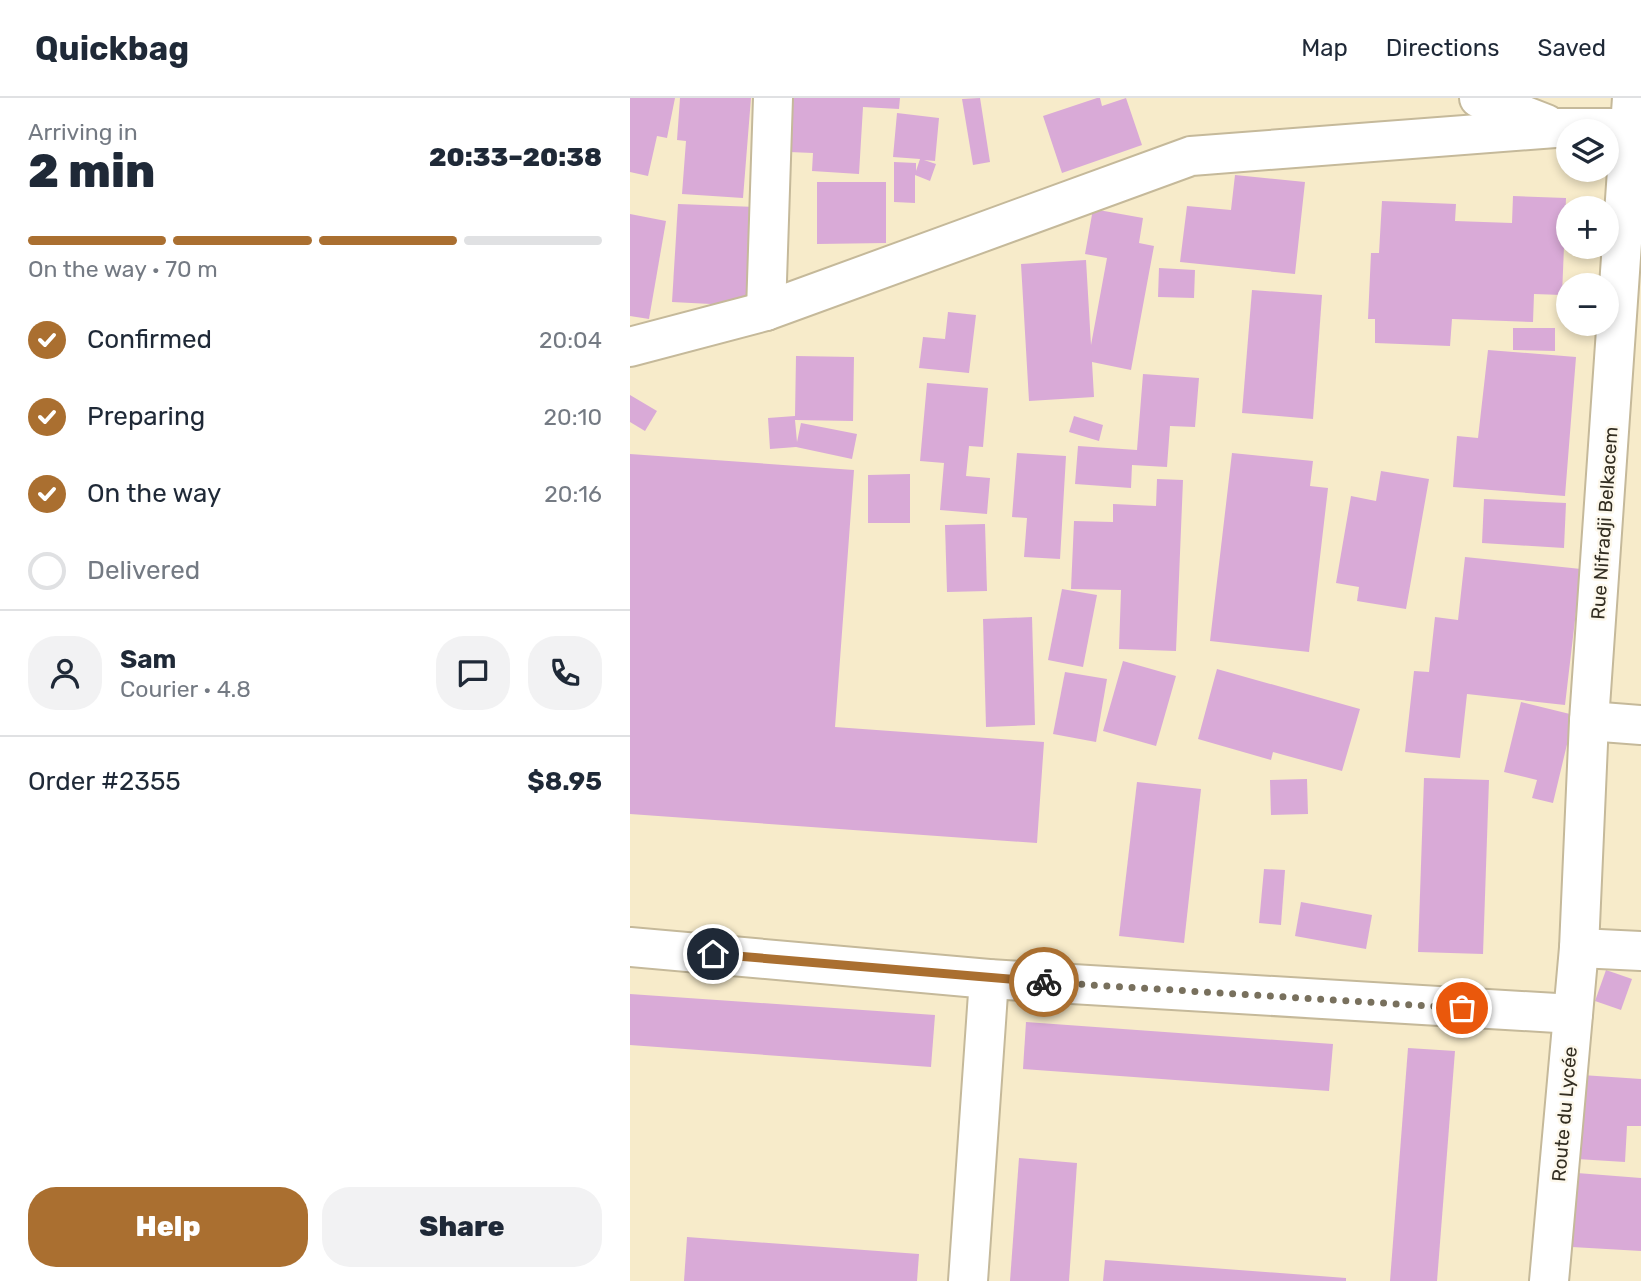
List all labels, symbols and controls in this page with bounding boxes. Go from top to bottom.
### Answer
text: Quickbag [35,29,189,68]
text: Map [1301,34,1348,62]
text: Directions [1386,34,1499,62]
text: Saved [1537,34,1606,62]
text: Arriving in [28,118,138,146]
map controls [1556,119,1619,336]
button: layers [1556,119,1619,182]
text: 20:33–20:38 [429,142,602,173]
text: 2 min [28,144,155,199]
button: + [1556,196,1619,259]
text: On the way · 70 m [28,255,218,283]
button: − [1556,273,1619,336]
icon: check [28,321,66,359]
text: Confirmed [87,324,212,355]
text: 20:04 [539,326,602,354]
icon: check [28,398,66,436]
text: Preparing [87,401,205,432]
text: 20:10 [544,403,602,431]
street label: Rue Nifradji Belkacem [1586,426,1623,620]
icon: check [28,475,66,513]
text: On the way [87,478,221,509]
text: 20:16 [544,480,602,508]
text: Delivered [87,555,200,586]
button: person [28,636,102,710]
button: chat [436,636,510,710]
button: phone [528,636,602,710]
text: Sam [120,644,176,675]
text: Courier · 4.8 [120,675,251,703]
text: Order #2355 [28,766,181,797]
text: $8.95 [527,766,602,797]
pin [683,924,743,984]
icon: home [694,935,732,973]
courier [1009,947,1079,1017]
icon: bike [1025,963,1063,1001]
pin [1432,978,1492,1038]
icon: bag [1443,989,1481,1027]
street label: Route du Lycée [1547,1046,1582,1183]
button: Help [28,1187,308,1267]
button: Share [322,1187,602,1267]

